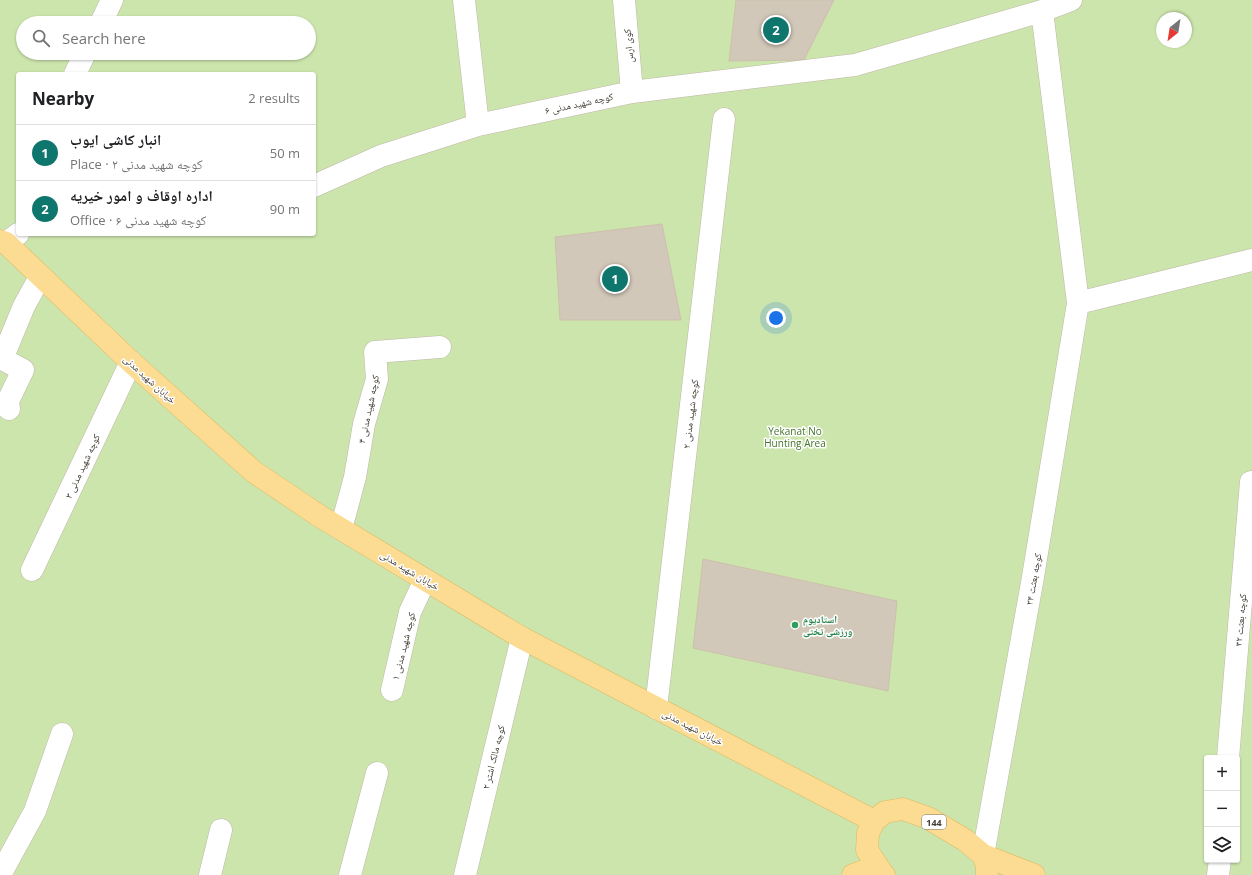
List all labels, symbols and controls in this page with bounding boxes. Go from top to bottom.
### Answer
north arrow [1156,12,1192,48]
pin: 2 [763,15,789,45]
search box [16,16,316,60]
icon: search [30,27,52,49]
text: Search here [62,28,146,48]
street label: کوی ارس [620,28,636,64]
text: Nearby [32,87,94,110]
text: 2 results [248,89,300,107]
street label: کوچه شهید مدنی ۶ [543,89,615,117]
text: انبار کاشی ایوب [70,129,161,149]
text: 1 [41,144,49,162]
text: 50 m [270,144,300,162]
text: Place · کوچه شهید مدنی ۲ [70,155,203,173]
text: اداره اوقاف و امور خیریه [70,185,213,205]
text: 2 [41,200,49,218]
text: 90 m [270,200,300,218]
text: Office · کوچه شهید مدنی ۶ [70,211,206,229]
pin: 1 [602,264,628,294]
your location [766,308,786,328]
street label: خیابان شهید مدنی [121,352,180,407]
street label: کوچه شهید مدنی ۴ [354,373,382,445]
street label: کوچه شهید مدنی ۲ [679,379,701,449]
park label: Yekanat No Hunting Area [764,424,826,450]
street label: کوچه شهید مدنی ۳ [61,431,103,501]
street label: خیابان شهید مدنی [378,547,443,593]
street label: کوچه بعثت ۳۴ [1022,552,1044,606]
street label: کوچه بعثت ۳۲ [1231,593,1249,647]
street label: کوچه شهید مدنی ۱ [388,611,418,681]
place label: استادیوم ورزشی تختی [803,612,853,638]
marker: استادیوم ورزشی تختی [790,620,800,630]
street label: خیابان شهید مدنی [660,706,726,749]
street label: کوچه مالک اشتر ۲ [478,723,508,791]
map controls [1204,755,1240,863]
button: + [1204,755,1240,791]
button: − [1204,791,1240,827]
road number: 144 [922,815,946,829]
button: layers [1204,827,1240,863]

